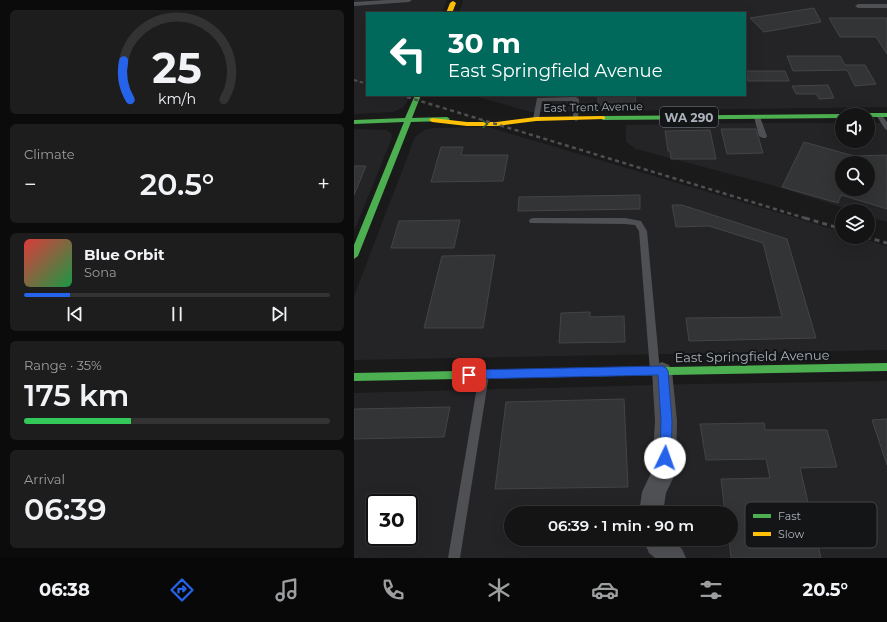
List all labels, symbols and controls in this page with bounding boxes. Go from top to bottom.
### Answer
text: 30 m [448,26,521,60]
icon: left [382,28,434,80]
text: 25 [152,43,202,93]
text: East Springfield Avenue [448,60,663,82]
text: km/h [158,90,196,108]
street label: East Trent Avenue [543,99,643,115]
road number: WA 290 [660,107,718,127]
map controls [835,108,875,244]
button: sound [835,108,875,148]
one-way arrow [482,120,488,128]
text: Climate [24,146,75,162]
button: search [835,156,875,196]
text: 20.5° [140,166,214,203]
text: − [24,171,37,198]
text: + [317,171,330,198]
button: layers [835,204,875,244]
text: Blue Orbit [84,245,164,264]
text: Sona [84,264,117,280]
icon: previous [64,303,86,325]
icon: pause [166,303,188,325]
icon: next [268,303,290,325]
street label: East Springfield Avenue [674,347,830,365]
text: Range · 35% [24,357,102,373]
pin [452,358,486,392]
icon: arrive [458,364,480,386]
text: 175 km [24,377,129,414]
position arrow [644,437,686,479]
text: Arrival [24,471,65,487]
text: 06:39 [24,491,107,528]
speed limit sign: 30 [366,494,418,546]
legend [745,502,877,548]
text: Fast [778,509,802,523]
text: 06:39 · 1 min · 90 m [548,516,694,535]
text: Slow [778,527,804,541]
icon: directions [168,576,196,604]
icon: music [273,576,301,604]
icon: phone [379,576,407,604]
icon: climate [485,576,513,604]
icon: car [591,576,619,604]
icon: filters [697,576,725,604]
text: 06:38 [39,579,90,601]
text: 20.5° [803,579,848,601]

